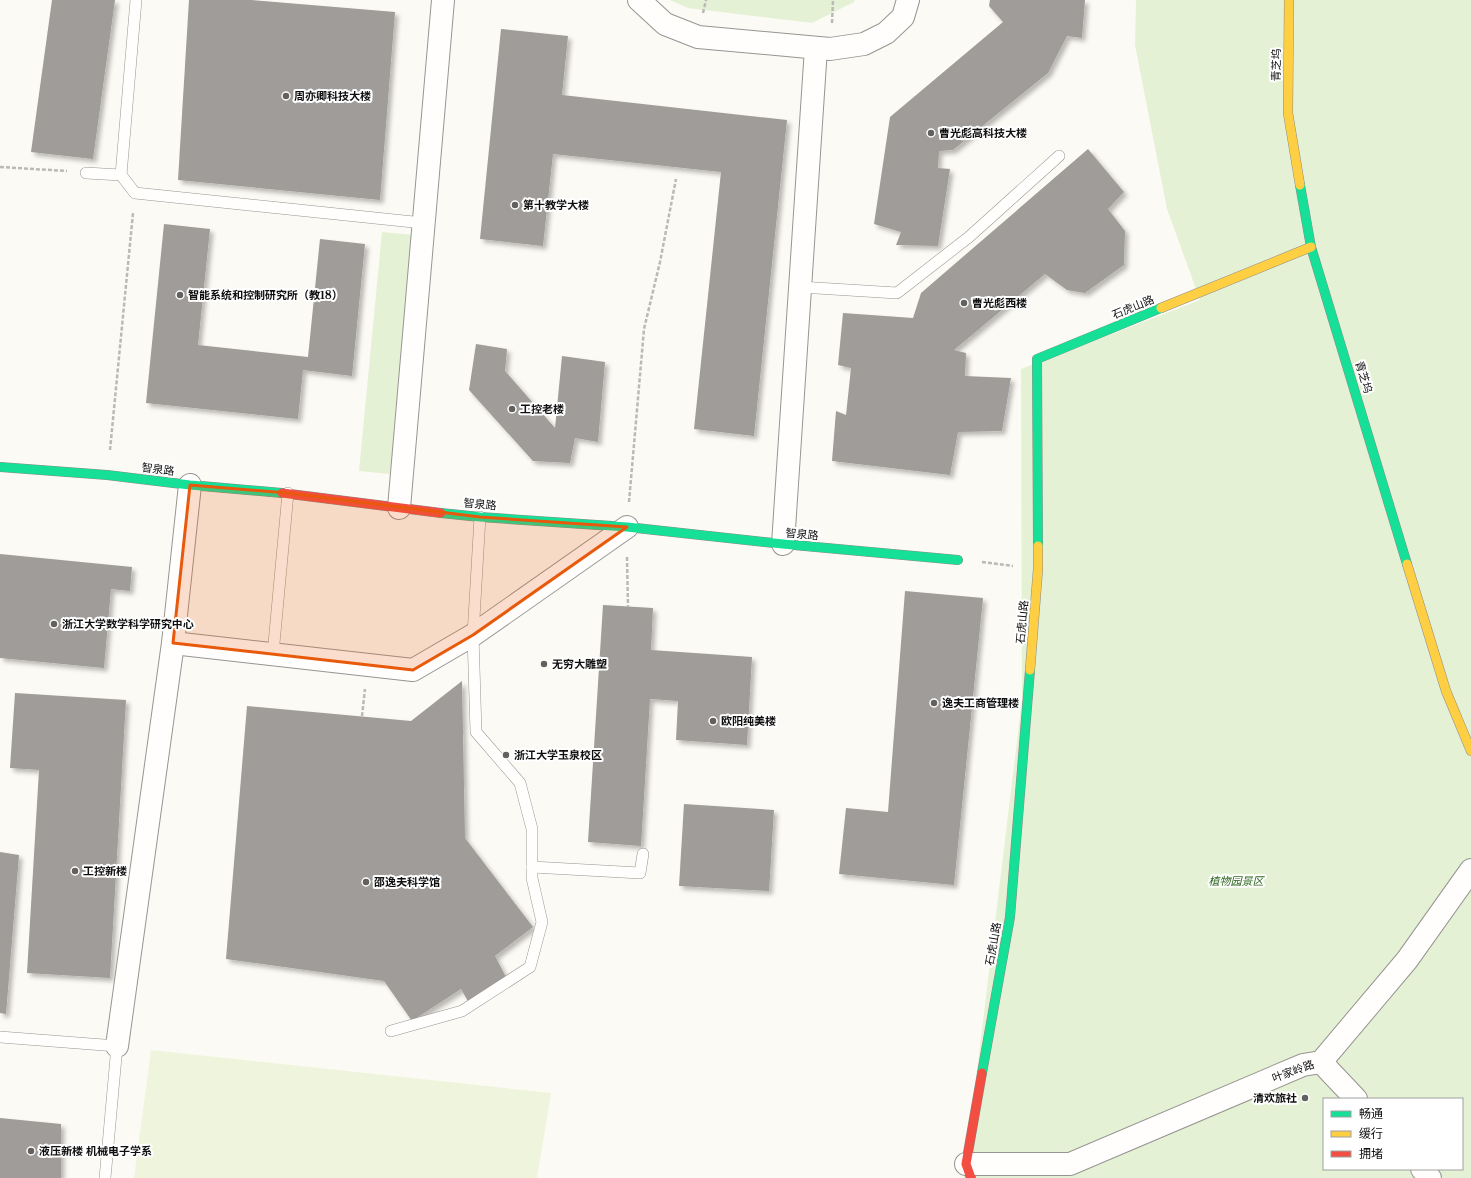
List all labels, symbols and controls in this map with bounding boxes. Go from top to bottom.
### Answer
street label: 青芝坞 [1269,48,1283,82]
place label: 周亦卿科技大楼 [294,89,371,103]
marker: 周亦卿科技大楼 [281,91,291,101]
place label: 曹光彪高科技大楼 [939,126,1027,140]
marker: 曹光彪高科技大楼 [926,128,936,138]
place label: 第十教学大楼 [523,198,589,212]
marker: 第十教学大楼 [510,200,520,210]
place label: 智能系统和控制研究所（教18） [188,288,343,302]
marker: 智能系统和控制研究所（教18） [175,290,185,300]
street label: 石虎山路 [1110,292,1156,322]
place label: 曹光彪西楼 [972,296,1027,310]
marker: 曹光彪西楼 [959,298,969,308]
street label: 青芝坞 [1352,359,1376,395]
place label: 工控老楼 [520,402,564,416]
marker: 工控老楼 [507,404,517,414]
street label: 智泉路 [141,460,175,478]
street label: 智泉路 [463,496,497,512]
street label: 智泉路 [785,526,819,542]
street label: 石虎山路 [1013,599,1031,645]
place label: 浙江大学数学科学研究中心 [62,617,194,631]
marker: 浙江大学数学科学研究中心 [49,619,59,629]
place label: 无穷大雕塑 [552,657,607,671]
marker: 无穷大雕塑 [539,659,549,669]
place label: 逸夫工商管理楼 [942,696,1019,710]
marker: 逸夫工商管理楼 [929,698,939,708]
place label: 欧阳纯美楼 [721,714,776,728]
marker: 欧阳纯美楼 [708,716,718,726]
place label: 浙江大学玉泉校区 [514,748,602,762]
marker: 浙江大学玉泉校区 [501,750,511,760]
place label: 工控新楼 [83,864,127,878]
marker: 工控新楼 [70,866,80,876]
park label: 植物园景区 [1209,874,1265,888]
place label: 邵逸夫科学馆 [374,875,440,889]
marker: 邵逸夫科学馆 [361,877,371,887]
street label: 石虎山路 [982,921,1004,967]
street label: 叶家岭路 [1270,1057,1316,1085]
place label: 清欢旅社 [1253,1091,1297,1105]
marker: 清欢旅社 [1300,1093,1310,1103]
legend [1323,1098,1463,1170]
text: 畅通 [1359,1106,1383,1121]
text: 缓行 [1359,1126,1383,1141]
place label: 液压新楼 机械电子学系 [39,1144,152,1158]
marker: 液压新楼 机械电子学系 [26,1146,36,1156]
text: 拥堵 [1359,1146,1383,1161]

